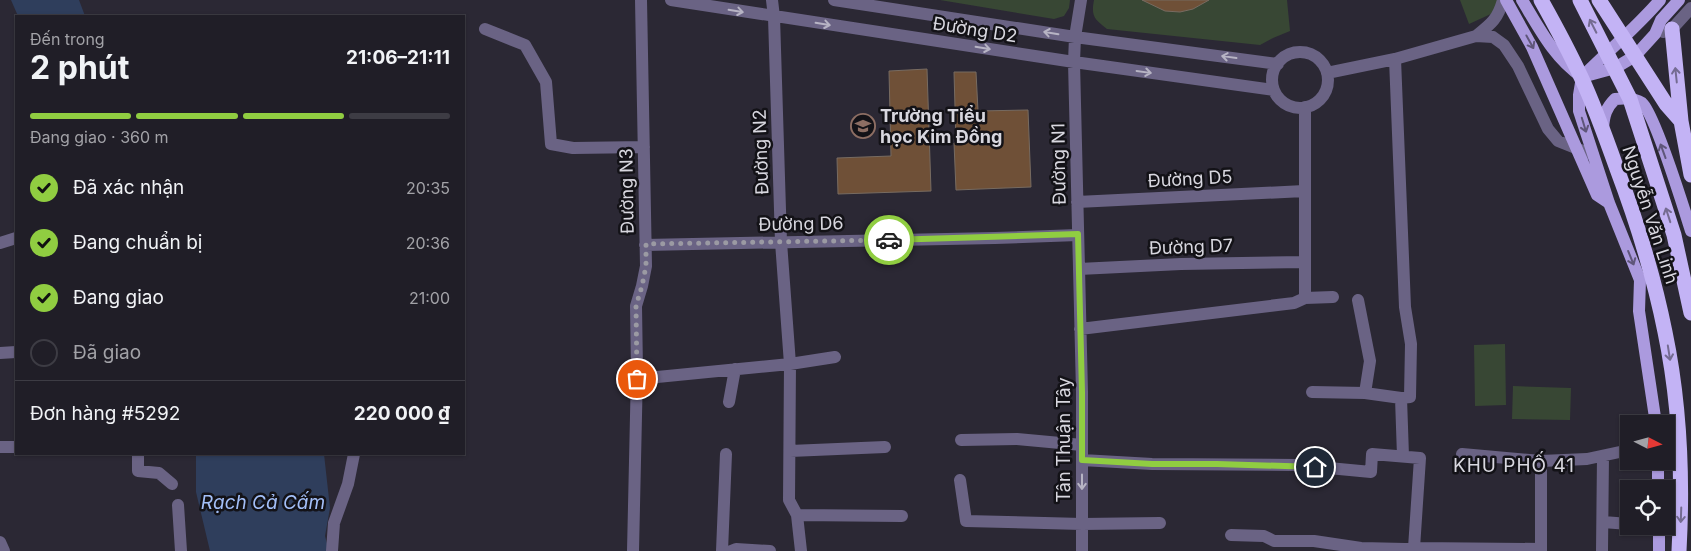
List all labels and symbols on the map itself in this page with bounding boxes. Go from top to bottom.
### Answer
one-way arrow [728,6,744,16]
street label: Đường D2 [931,12,1019,47]
one-way arrow [814,19,830,29]
one-way arrow [1588,19,1598,34]
one-way arrow [1043,28,1059,38]
one-way arrow [1525,35,1535,49]
one-way arrow [975,44,991,54]
one-way arrow [1222,52,1238,62]
one-way arrow [1136,67,1152,77]
one-way arrow [1672,67,1681,83]
place label: Trường Tiểu học Kim Đồng [880,105,1002,147]
street label: Đường N2 [749,109,772,195]
school or university icon: Trường Tiểu học Kim Đồng [850,113,876,139]
one-way arrow [1579,117,1589,133]
street label: Đường N1 [1047,123,1070,205]
street label: Nguyễn Văn Linh [1618,143,1683,287]
one-way arrow [1658,144,1668,160]
street label: Đường N3 [615,148,638,234]
street label: Đường D5 [1147,166,1233,191]
one-way arrow [1662,207,1672,223]
street label: Đường D6 [758,212,844,235]
courier [864,215,914,265]
street label: Đường D7 [1149,235,1233,258]
one-way arrow [1627,249,1636,265]
one-way arrow [1664,345,1674,361]
pin [616,358,658,400]
street label: Tân Thuận Tây [1053,377,1074,503]
north arrow [1620,415,1675,470]
pin [1294,446,1336,488]
district label: KHU PHỐ 41 [1453,451,1575,477]
one-way arrow [1077,474,1087,490]
water label: Rạch Cả Cấm [201,491,325,514]
one-way arrow [1676,506,1685,522]

